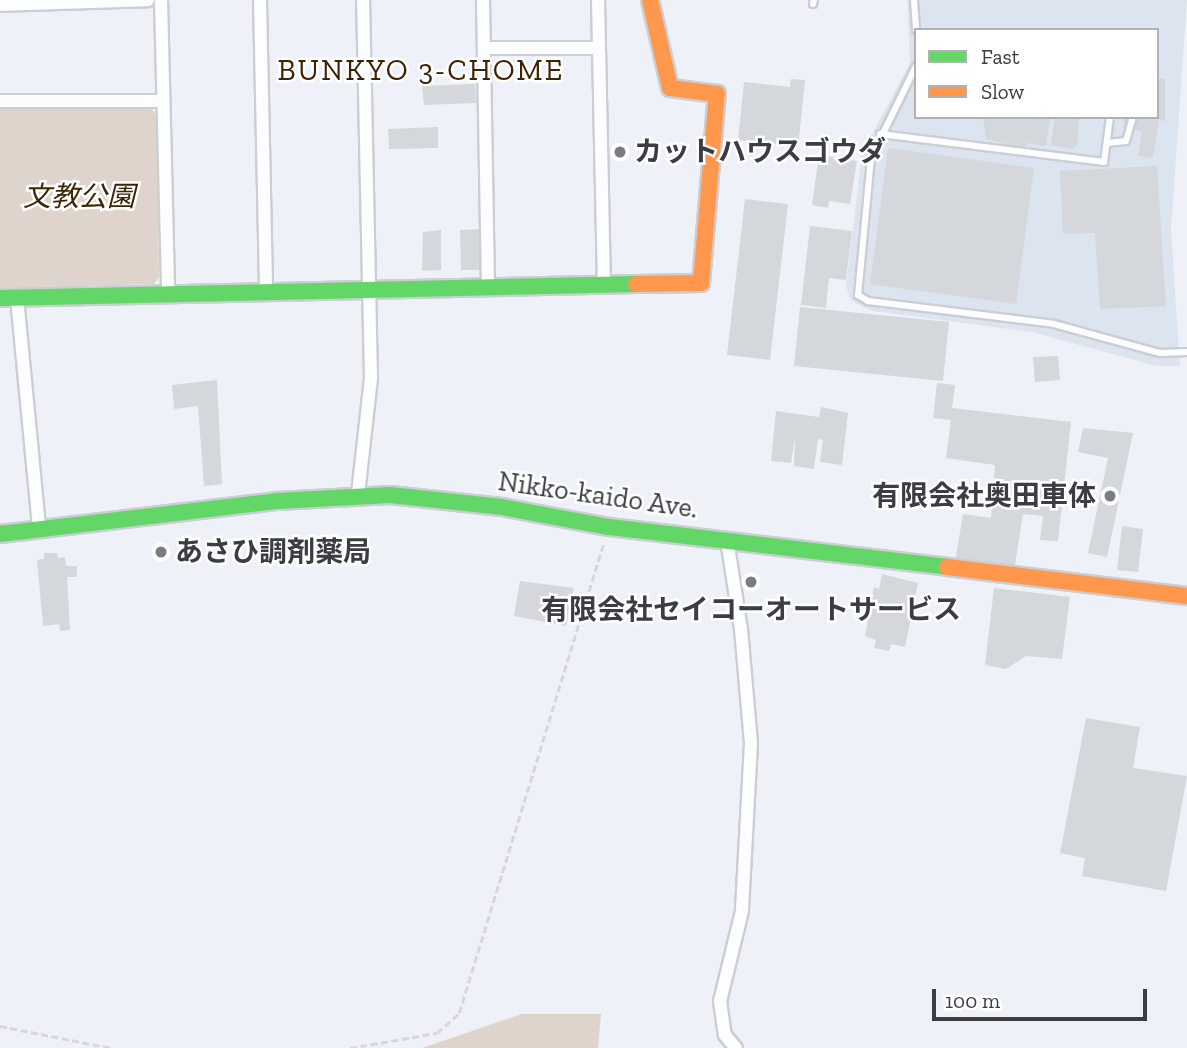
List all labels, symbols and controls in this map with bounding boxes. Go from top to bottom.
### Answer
legend [914,28,1159,119]
text: Fast [981,44,1020,69]
district label: BUNKYO 3-CHOME [279,52,563,88]
text: Slow [981,79,1024,104]
place label: カットハウスゴウダ [634,135,886,169]
marker: カットハウスゴウダ [612,144,628,160]
park label: 文教公園 [23,180,135,214]
street label: Nikko-kaido Ave. [496,464,700,526]
place label: 有限会社奥田車体 [872,479,1096,513]
marker: 有限会社奥田車体 [1102,488,1118,504]
place label: あさひ調剤薬局 [175,535,371,569]
marker: あさひ調剤薬局 [153,544,169,560]
marker: 有限会社セイコーオートサービス [743,574,759,590]
place label: 有限会社セイコーオートサービス [541,593,961,627]
scale bar [935,974,1150,1018]
text: 100 m [945,988,1000,1013]

